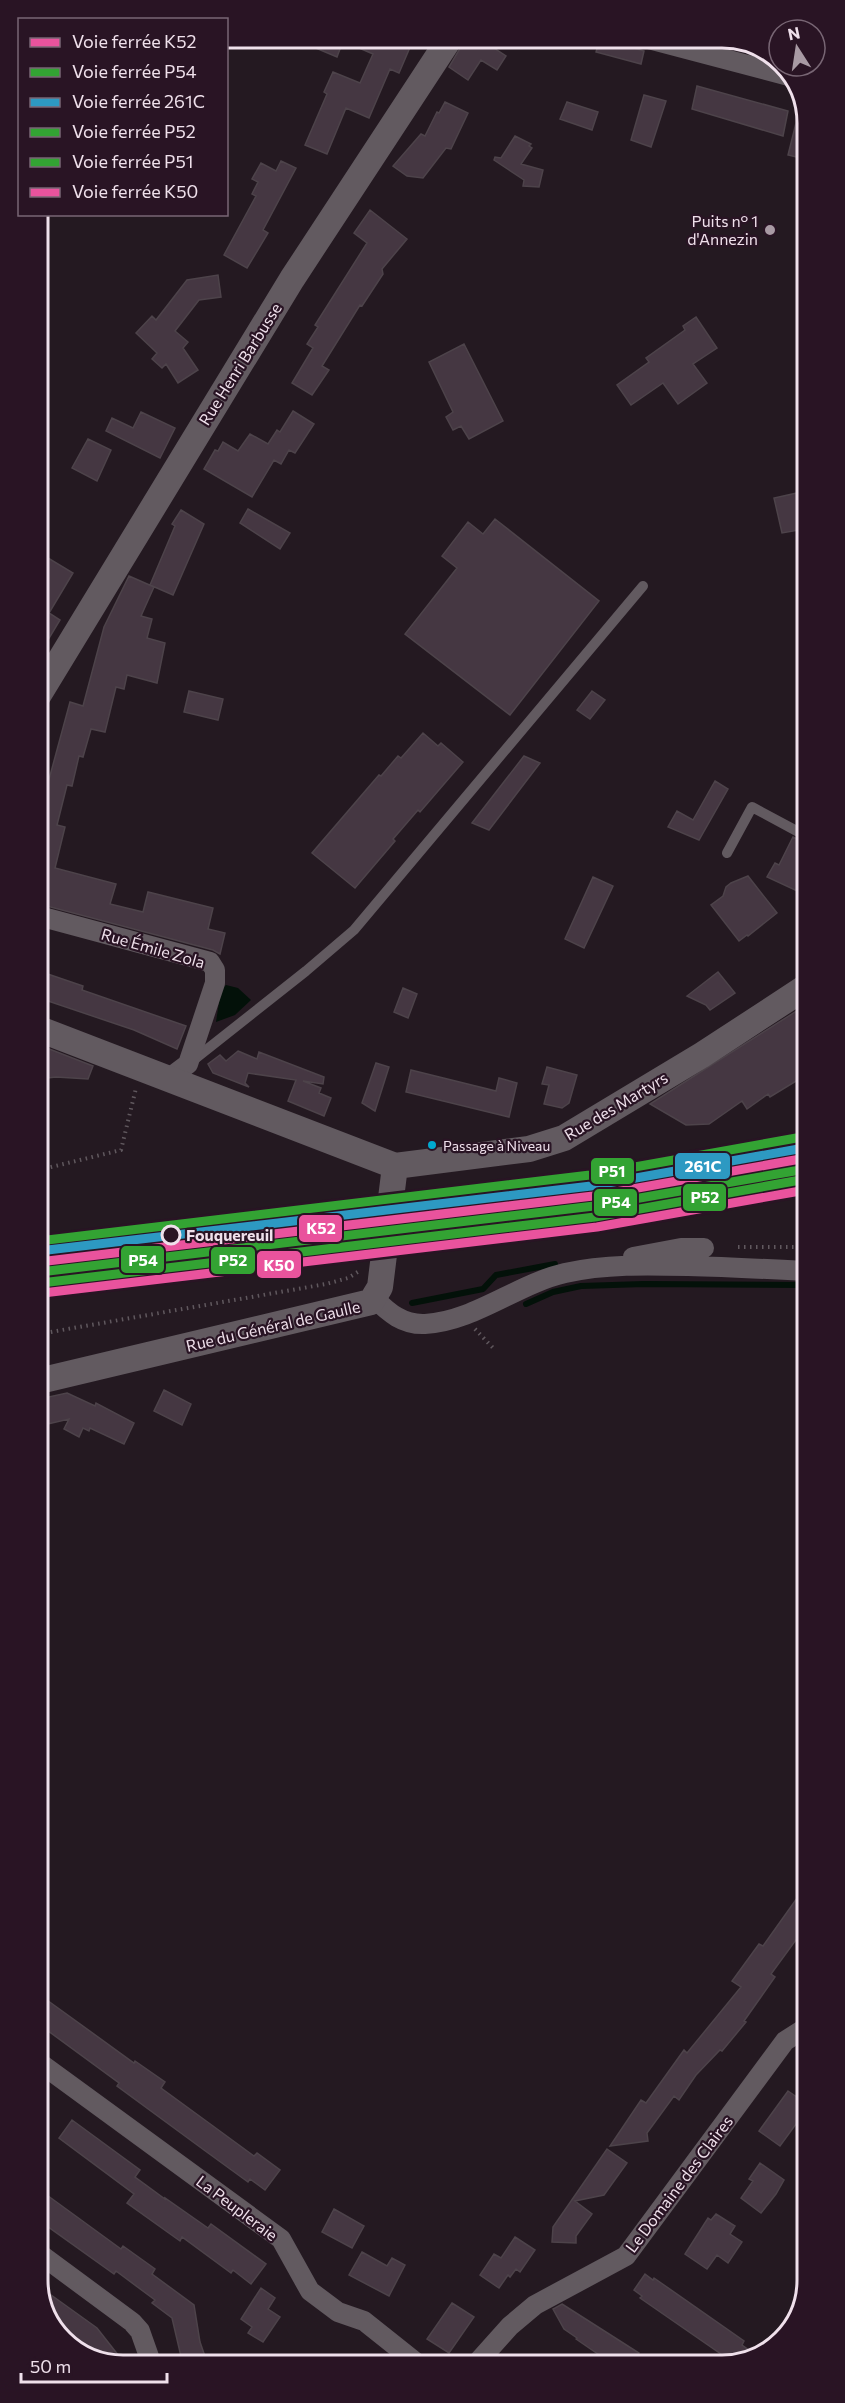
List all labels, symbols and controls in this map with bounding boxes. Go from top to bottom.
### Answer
legend [18,18,228,216]
north arrow [767,18,827,78]
text: N [786,22,802,43]
text: Voie ferrée K52 [72,30,197,52]
text: Voie ferrée P54 [72,60,197,82]
text: Voie ferrée 261C [72,90,205,112]
text: Voie ferrée P52 [72,120,196,142]
text: Voie ferrée P51 [72,150,193,172]
text: Voie ferrée K50 [72,180,198,202]
place label: Puits n° 1 d'Annezin [687,211,758,248]
marker: Puits n° 1 d'Annezin [763,223,777,237]
street label: Rue Henri Barbusse [194,299,285,428]
street label: Rue Émile Zola [99,924,207,971]
street label: Rue des Martyrs [561,1067,671,1144]
place label: Passage à Niveau [443,1137,550,1154]
marker: Passage à Niveau [426,1139,438,1151]
line badge: 261C [674,1152,731,1180]
text: 261C [684,1156,722,1175]
line badge: P51 [590,1157,635,1185]
text: P51 [599,1161,625,1180]
line badge: P52 [682,1183,727,1212]
text: P52 [691,1187,719,1206]
line badge: P54 [593,1188,638,1217]
text: P54 [601,1192,631,1211]
line badge: K52 [298,1214,343,1243]
text: K52 [306,1218,336,1237]
marker: Fouquereuil [161,1225,181,1245]
place label: Fouquereuil [186,1225,273,1244]
line badge: P54 [120,1245,165,1274]
line badge: P52 [210,1246,256,1275]
text: P54 [128,1250,158,1269]
text: P52 [219,1250,247,1269]
line badge: K50 [256,1250,302,1279]
text: K50 [263,1255,295,1274]
street label: Rue du Général de Gaulle [184,1296,362,1355]
street label: Le Domaine des Claires [621,2112,736,2256]
street label: La Peupleraie [193,2171,282,2244]
scale bar [21,2346,166,2384]
text: 50 m [30,2355,71,2377]

